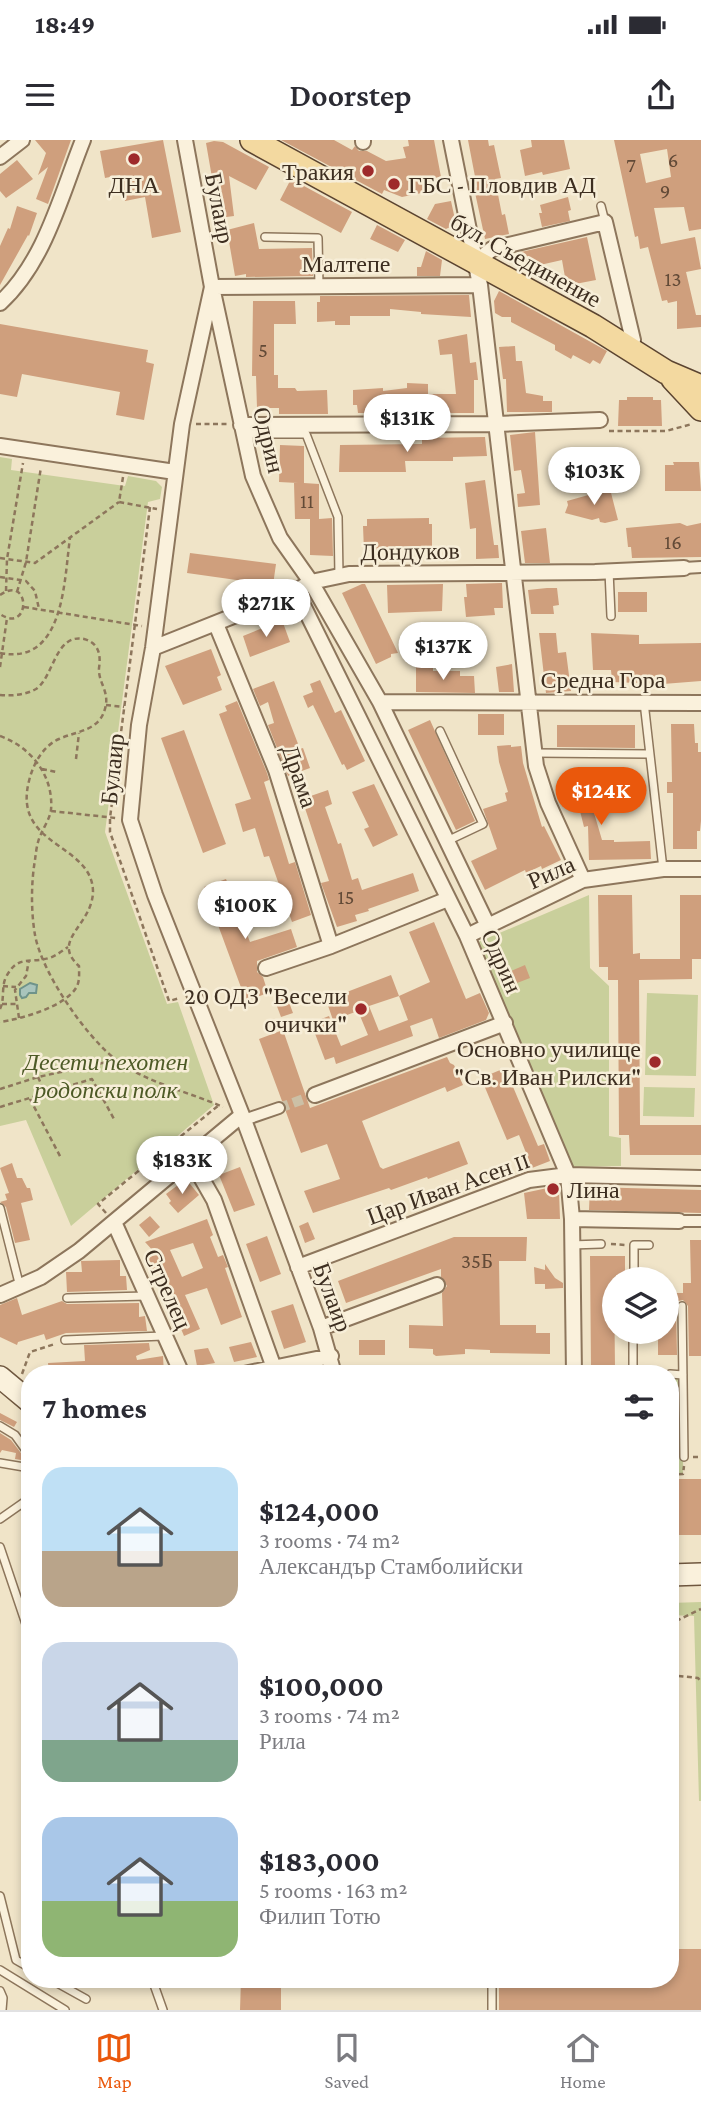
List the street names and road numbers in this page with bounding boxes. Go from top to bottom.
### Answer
street label: Булаир [200,170,240,246]
street label: бул. Съединение [446,208,606,312]
street label: Малтепе [302,250,390,277]
street label: Одрин [248,404,290,476]
street label: Дондуков [360,537,460,565]
street label: Средна Гора [541,666,666,693]
street label: Булаир [95,732,129,806]
street label: Драма [277,741,323,811]
street label: Рила [523,850,579,894]
street label: Одрин [476,925,528,997]
street label: Цар Иван Асен II [363,1146,533,1230]
street label: Стрелец [138,1245,198,1333]
street label: Булаир [308,1259,358,1335]

